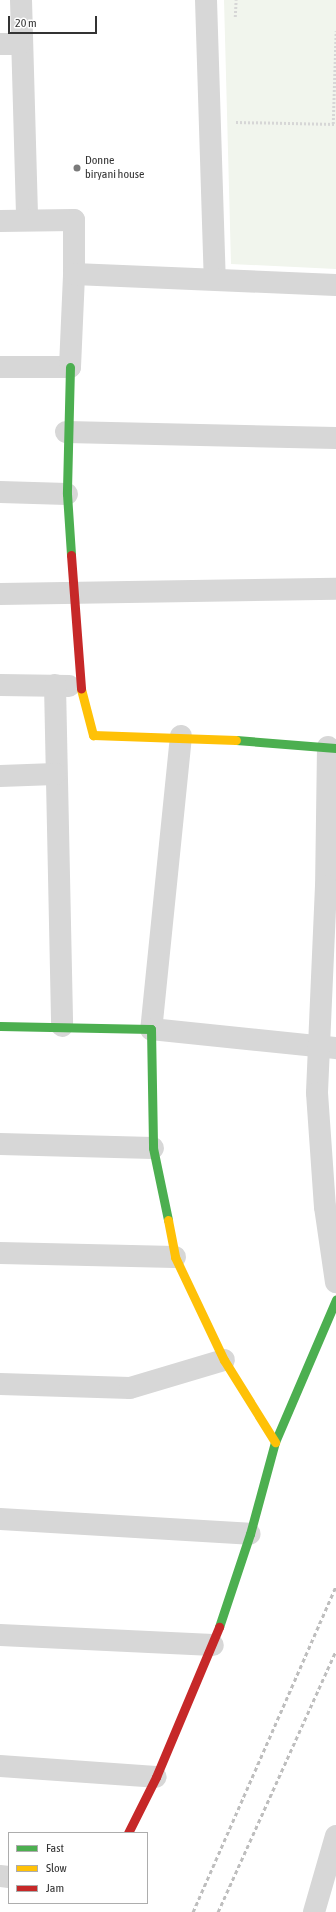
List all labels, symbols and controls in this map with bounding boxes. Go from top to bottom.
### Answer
scale bar [10,8,99,34]
text: 20 m [15,16,37,30]
place label: Donne biryani house [85,154,145,182]
marker: Donne biryani house [72,163,82,173]
legend [8,1832,148,1904]
text: Fast [46,1841,64,1855]
text: Slow [46,1861,67,1875]
text: Jam [46,1881,64,1895]

